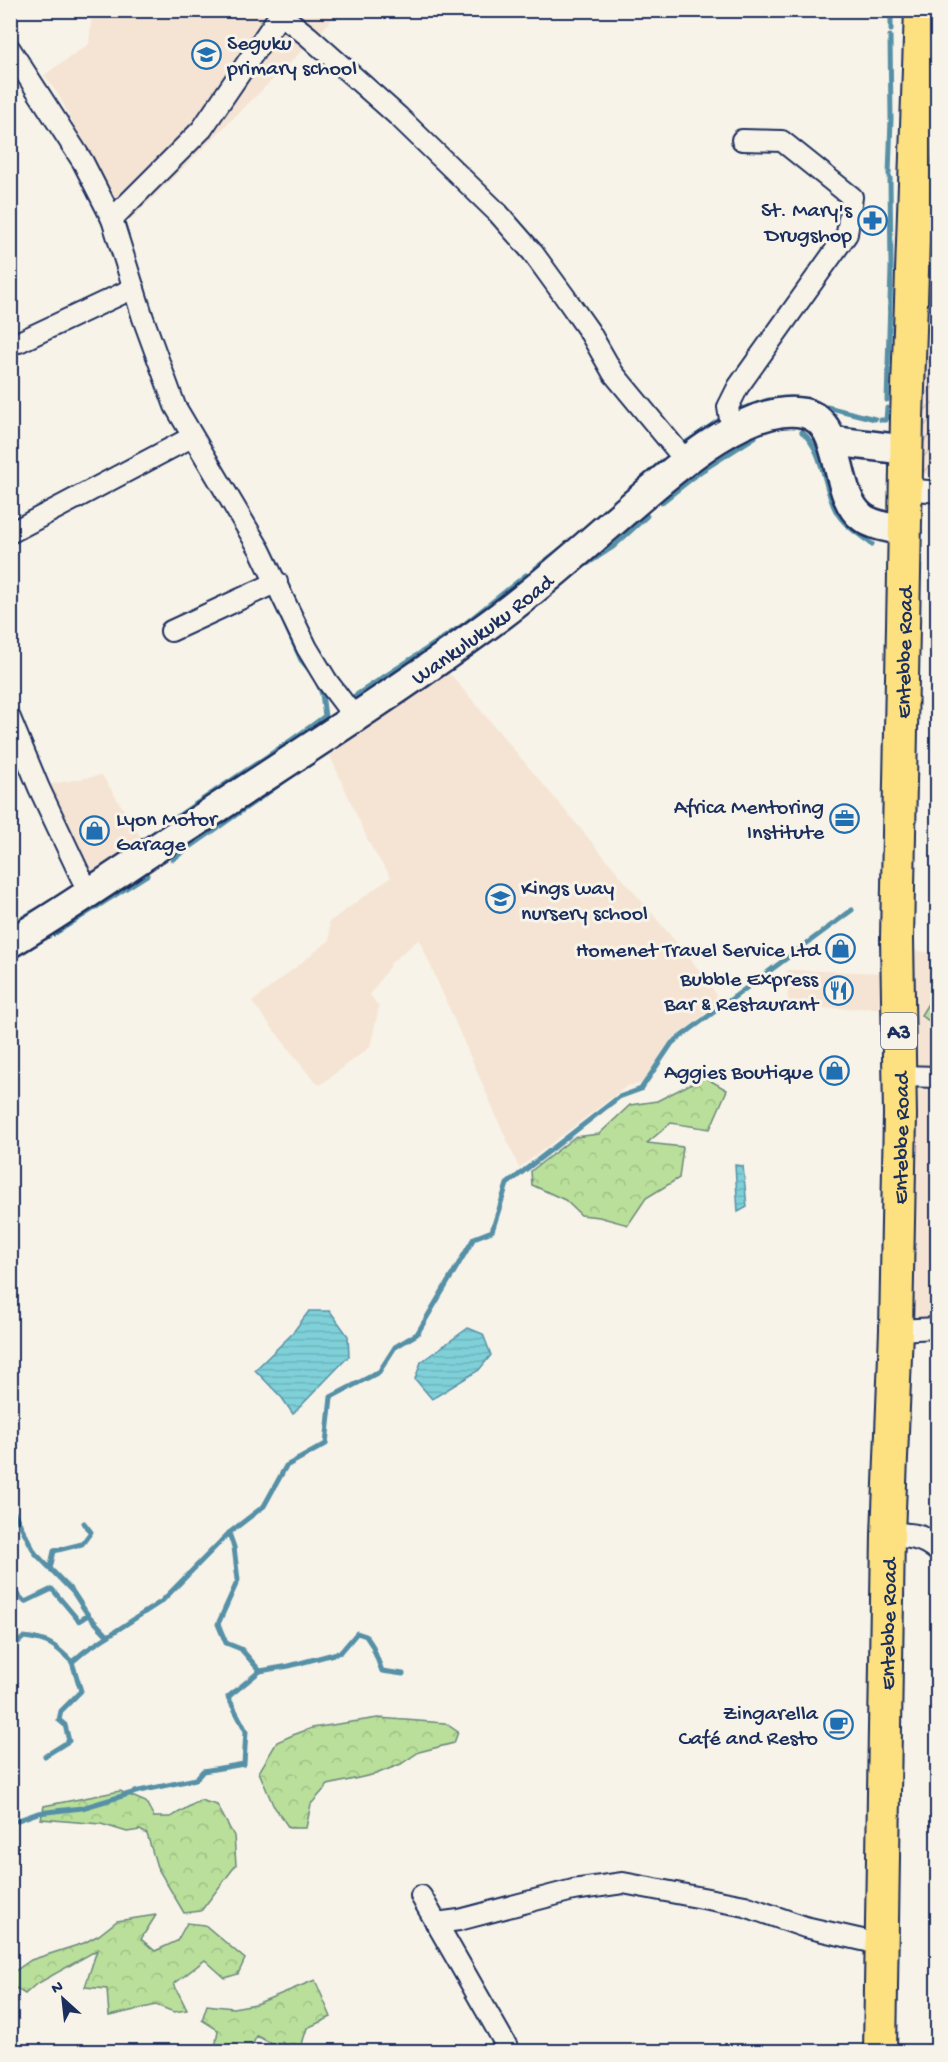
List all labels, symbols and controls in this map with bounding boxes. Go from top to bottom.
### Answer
place label: Seguku primary school [226,32,357,83]
school or university icon: Seguku primary school [190,38,222,70]
place label: St. Mary's Drugshop [761,199,853,250]
pharmacy icon: St. Mary's Drugshop [857,205,889,237]
street label: Wankulukuku Road [408,569,562,692]
street label: Entebbe Road [892,584,921,719]
place label: Africa Mentoring Institute [674,796,825,847]
office icon: Africa Mentoring Institute [829,802,861,834]
place label: Lyon Motor Garage [116,808,219,859]
shop icon: Lyon Motor Garage [79,814,111,846]
place label: Kings way nursery school [521,877,648,928]
school or university icon: Kings way nursery school [484,883,516,915]
shop icon: Homenet Travel Service Ltd [825,932,857,964]
place label: Homenet Travel Service Ltd [576,939,822,965]
place label: Bubble Express Bar & Restaurant [663,968,820,1019]
restaurant icon: Bubble Express Bar & Restaurant [823,974,855,1006]
road number: A3 [881,1013,917,1049]
shop icon: Aggies Boutique [818,1054,850,1086]
place label: Aggies Boutique [664,1061,814,1087]
street label: Entebbe Road [889,1070,917,1205]
street label: Entebbe Road [877,1556,905,1691]
place label: Zingarella Café and Resto [678,1702,819,1753]
cafe icon: Zingarella Café and Resto [823,1708,855,1740]
north arrow [33,1969,93,2029]
text: N [49,1978,67,2000]

